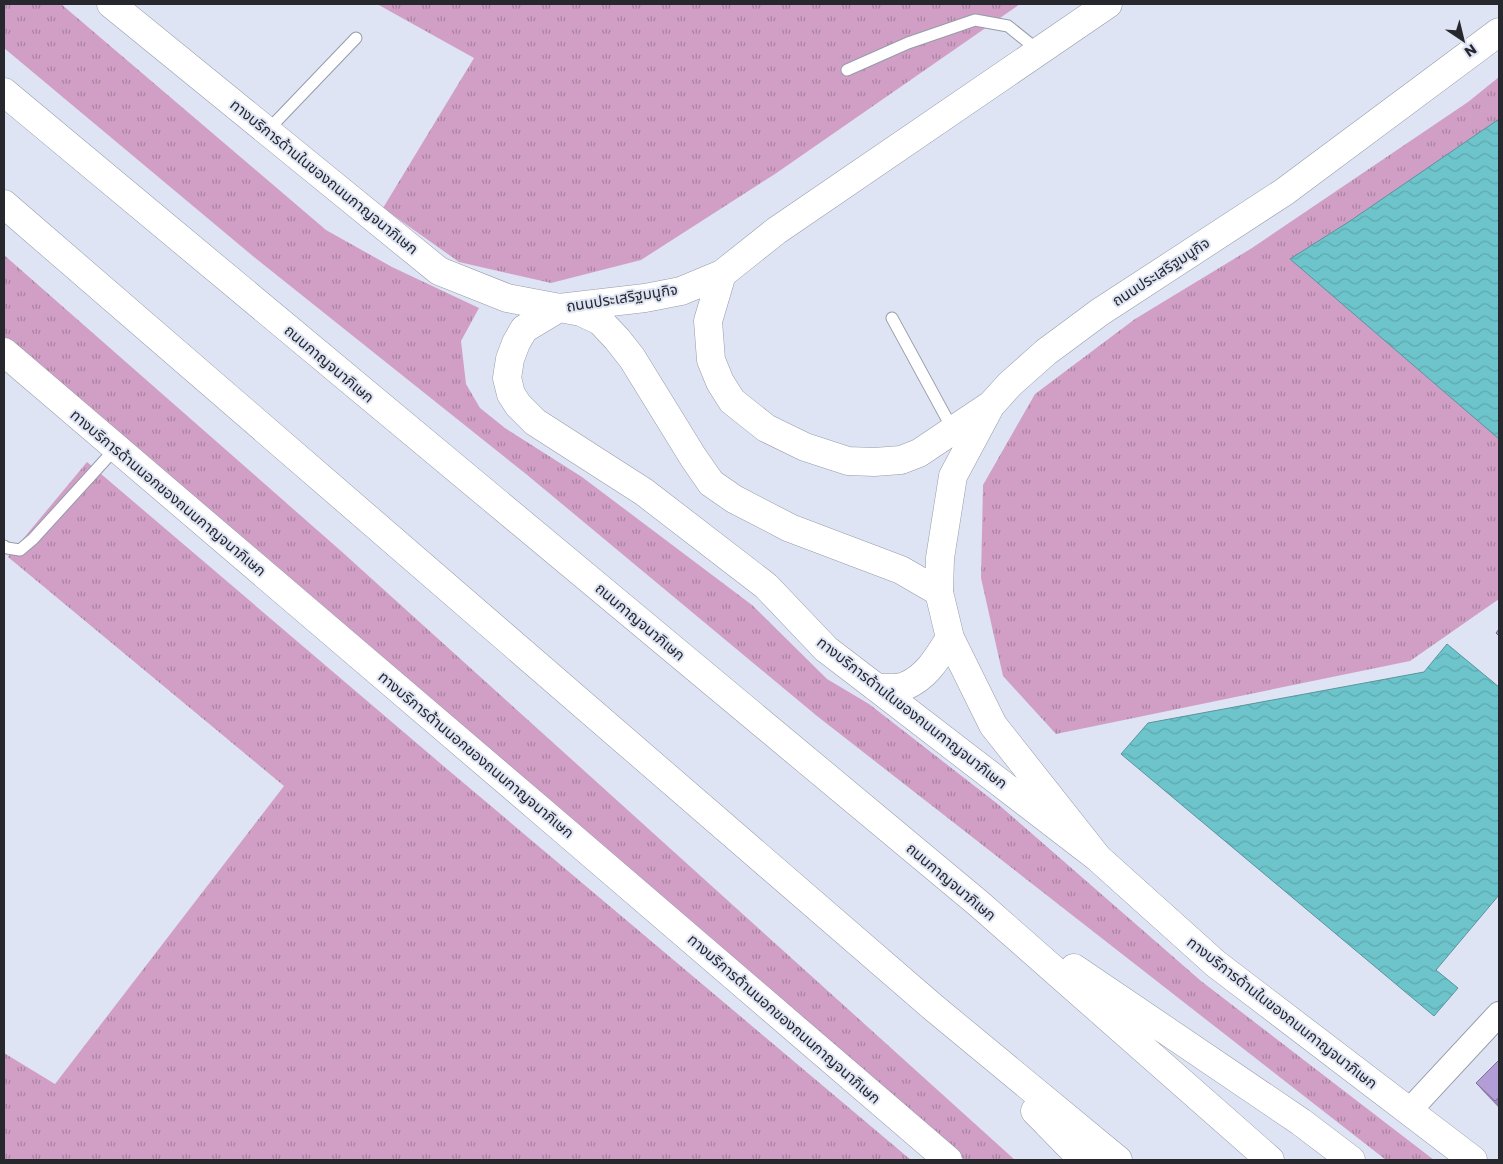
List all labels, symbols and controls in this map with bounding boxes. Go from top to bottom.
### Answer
north arrow [1438,15,1488,65]
text: N [1460,39,1481,62]
street label: ทางบริการด้านในของถนนกาญจนาภิเษก [226,94,423,259]
street label: ถนนประเสริฐมนูกิจ [1108,232,1214,311]
street label: ถนนประเสริฐมนูกิจ [565,278,679,317]
street label: ถนนกาญจนาภิเษก [280,320,379,407]
street label: ทางบริการด้านนอกของถนนกาญจนาภิเษก [66,404,271,581]
street label: ถนนกาญจนาภิเษก [591,578,690,665]
street label: ทางบริการด้านในของถนนกาญจนาภิเษก [813,632,1012,794]
street label: ทางบริการด้านนอกของถนนกาญจนาภิเษก [374,666,579,843]
street label: ถนนกาญจนาภิเษก [902,838,1001,925]
street label: ทางบริการด้านนอกของถนนกาญจนาภิเษก [683,929,885,1108]
street label: ทางบริการด้านในของถนนกาญจนาภิเษก [1183,932,1382,1094]

